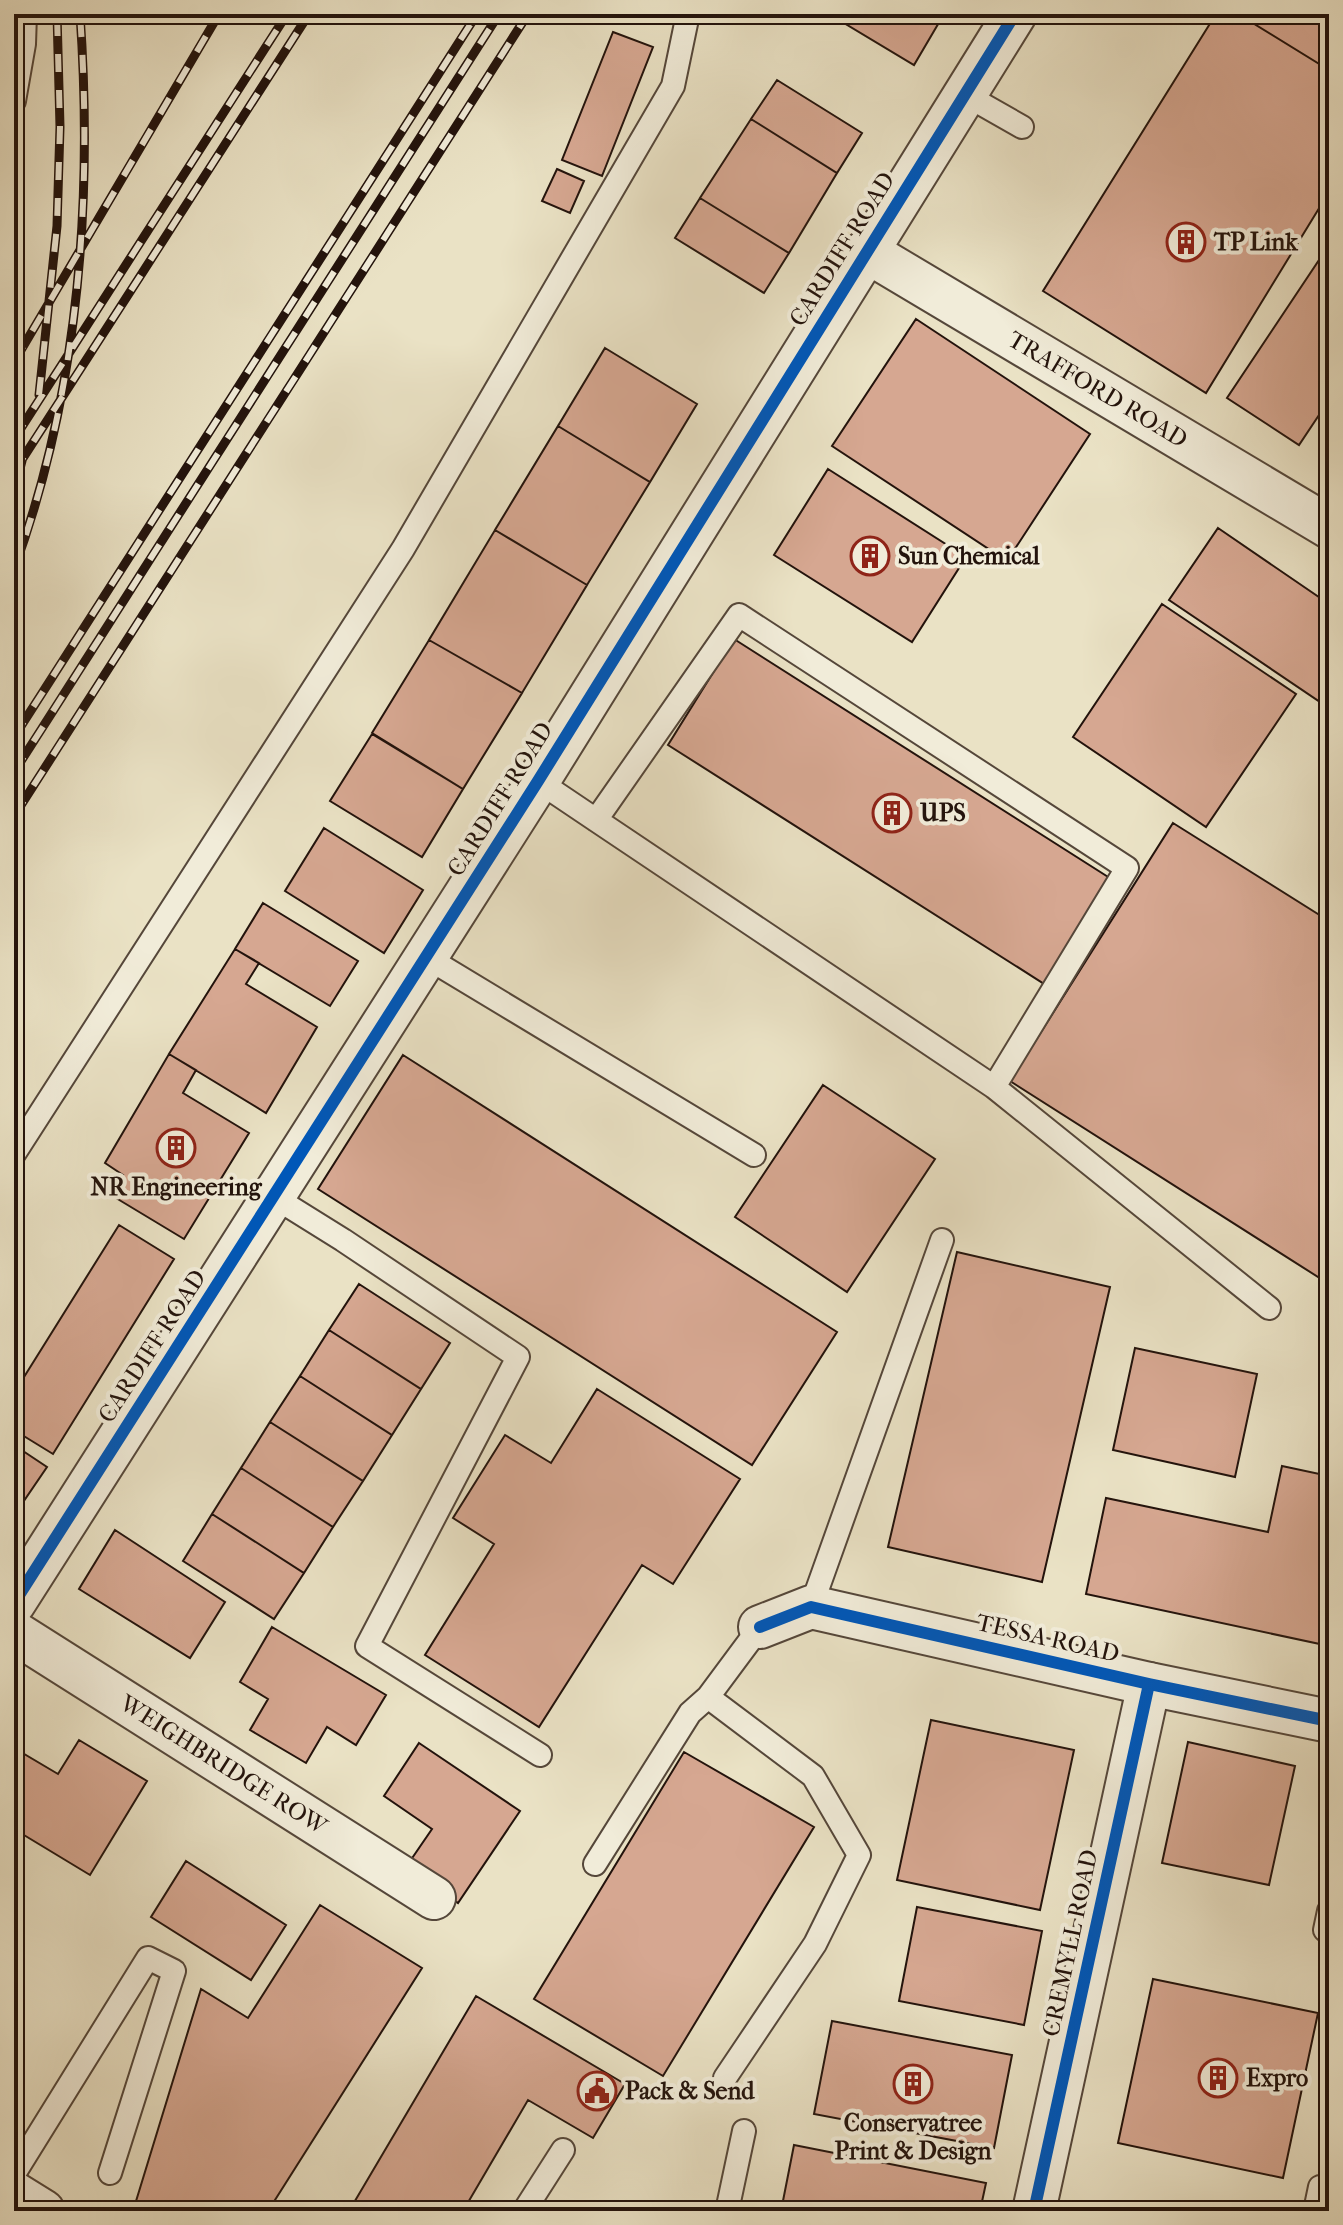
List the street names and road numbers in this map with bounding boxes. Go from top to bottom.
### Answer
street label: CARDIFF ROAD [783,167,901,331]
street label: TRAFFORD ROAD [1003,325,1193,453]
street label: CARDIFF ROAD [441,717,559,881]
street label: CARDIFF ROAD [92,1264,212,1428]
street label: TESSA ROAD [974,1608,1122,1668]
street label: WEIGHBRIDGE ROW [114,1688,333,1841]
street label: CREMYLL ROAD [1037,1847,1103,2039]

